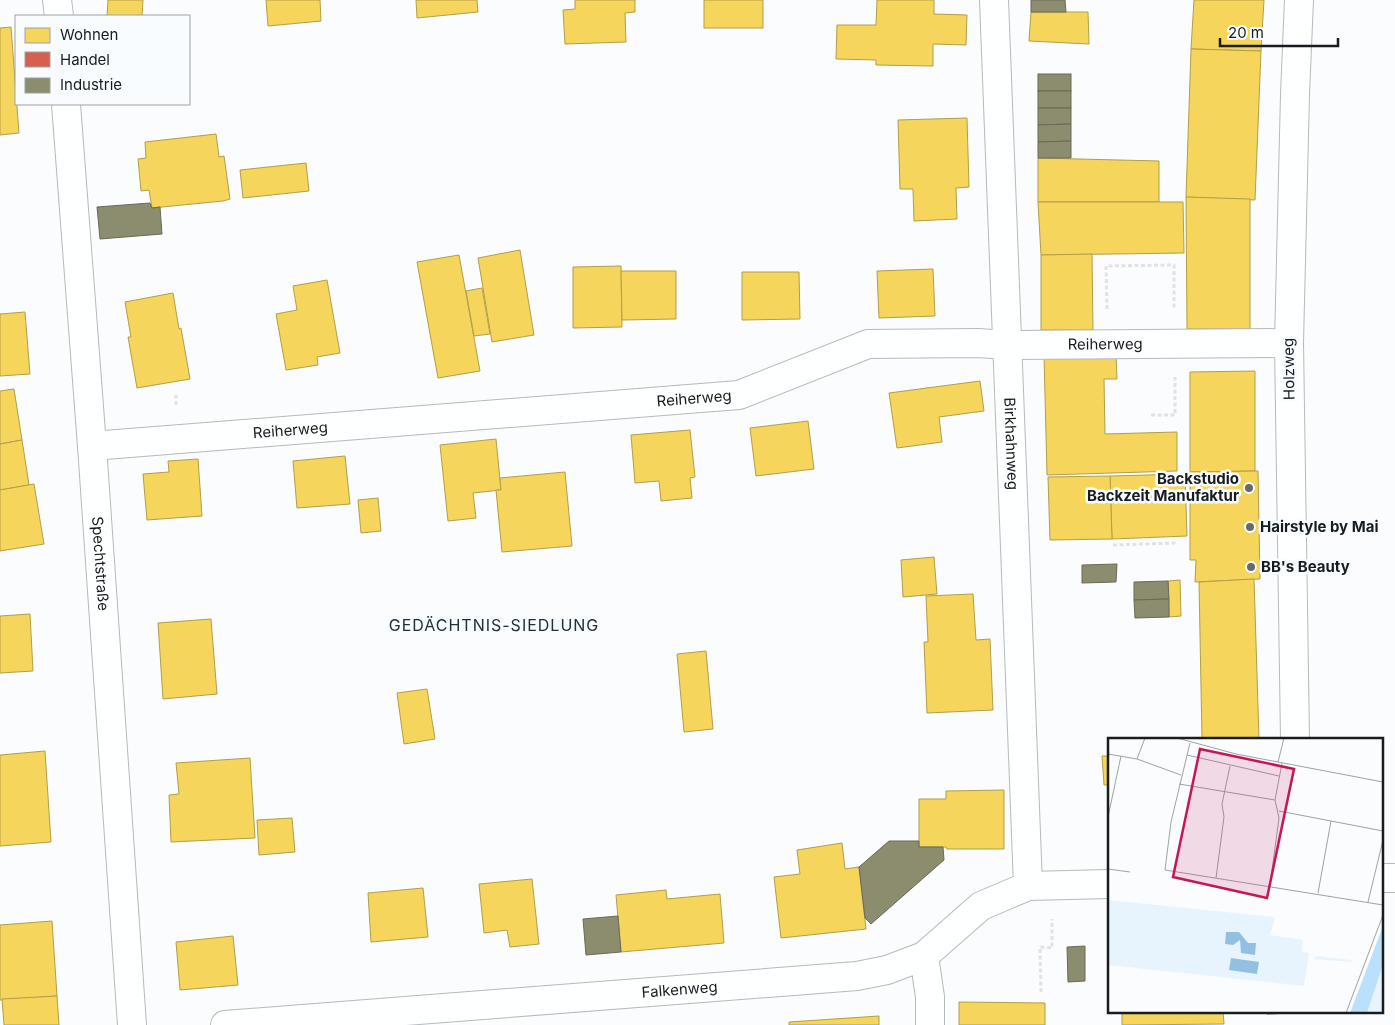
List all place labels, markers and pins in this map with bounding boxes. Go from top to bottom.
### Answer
place label: Backstudio Backzeit Manufaktur [1087,469,1239,505]
marker: Backstudio Backzeit Manufaktur [1243,482,1255,494]
place label: Hairstyle by Mai [1260,517,1378,536]
marker: Hairstyle by Mai [1244,521,1256,533]
place label: BB's Beauty [1261,557,1350,576]
marker: BB's Beauty [1245,561,1257,573]

